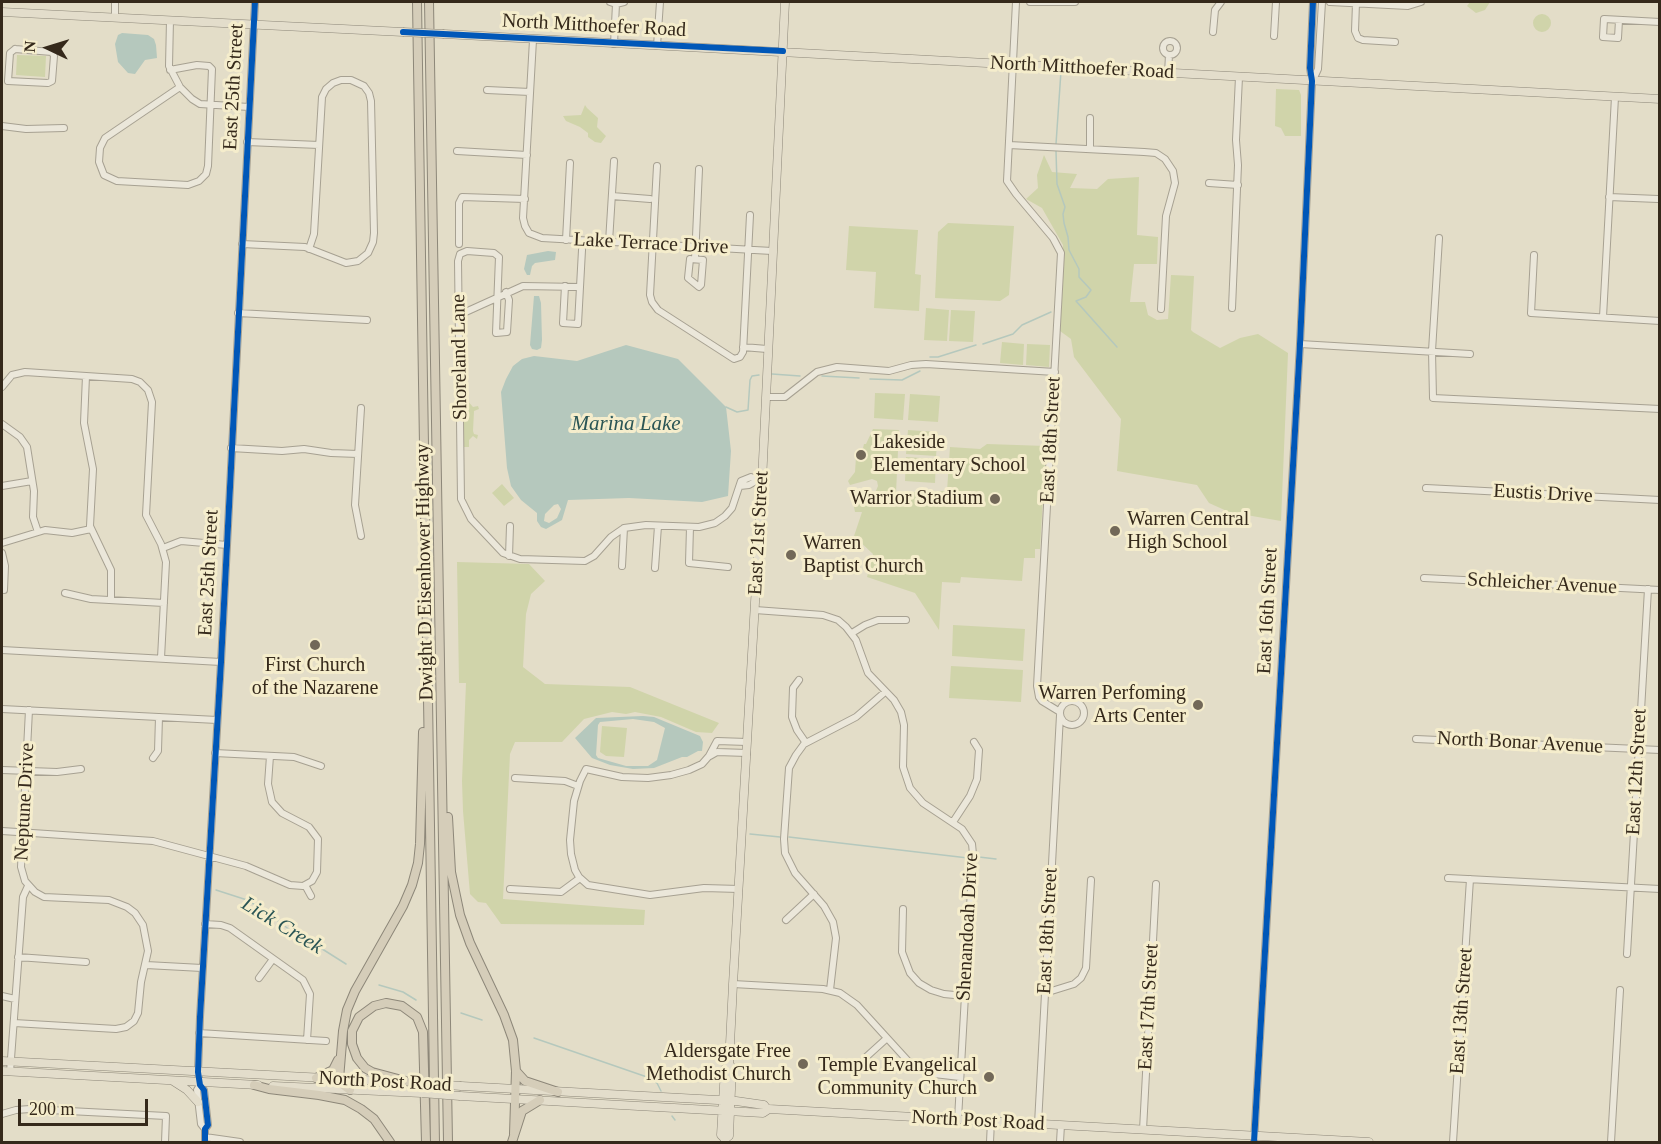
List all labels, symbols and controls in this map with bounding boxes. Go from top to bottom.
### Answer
street label: North Mitthoefer Road [501,9,687,43]
north arrow [18,18,78,78]
street label: East 25th Street [219,23,249,151]
text: N [21,40,38,53]
street label: North Mitthoefer Road [989,51,1175,85]
street label: Lake Terrace Drive [573,228,729,260]
street label: Shoreland Lane [447,294,473,420]
street label: East 18th Street [1036,376,1066,504]
water label: Marina Lake [571,411,681,437]
place label: Lakeside Elementary School [873,431,1026,478]
street label: Dwight D Eisenhower Highway [411,443,439,701]
marker: Lakeside Elementary School [854,448,868,462]
street label: East 21st Street [744,470,774,596]
street label: Eustis Drive [1493,479,1593,509]
place label: Warrior Stadium [850,487,983,511]
marker: Warrior Stadium [988,492,1002,506]
place label: Warren Central High School [1127,508,1249,555]
street label: East 25th Street [194,509,224,637]
marker: Warren Central High School [1108,524,1122,538]
place label: Warren Baptist Church [803,532,924,579]
street label: East 16th Street [1253,547,1283,675]
marker: Warren Baptist Church [784,548,798,562]
street label: Schleicher Avenue [1466,568,1618,600]
marker: First Church of the Nazarene [308,638,322,652]
place label: First Church of the Nazarene [252,654,378,701]
place label: Warren Perfoming Arts Center [1038,682,1186,729]
marker: Warren Perfoming Arts Center [1191,698,1205,712]
street label: East 12th Street [1622,708,1652,836]
street label: North Bonar Avenue [1436,727,1604,759]
street label: Neptune Drive [10,742,40,862]
street label: Shenandoah Drive [952,852,984,1002]
street label: East 18th Street [1033,867,1063,995]
water label: Lick Creek [237,892,327,960]
street label: East 17th Street [1134,943,1164,1071]
street label: East 13th Street [1446,947,1478,1075]
place label: Aldersgate Free Methodist Church [646,1040,791,1087]
place label: Temple Evangelical Community Church [818,1054,977,1101]
marker: Aldersgate Free Methodist Church [796,1057,810,1071]
street label: North Post Road [318,1067,452,1097]
marker: Temple Evangelical Community Church [982,1070,996,1084]
scale bar [21,1087,152,1125]
text: 200 m [29,1099,75,1119]
street label: North Post Road [911,1106,1045,1136]

